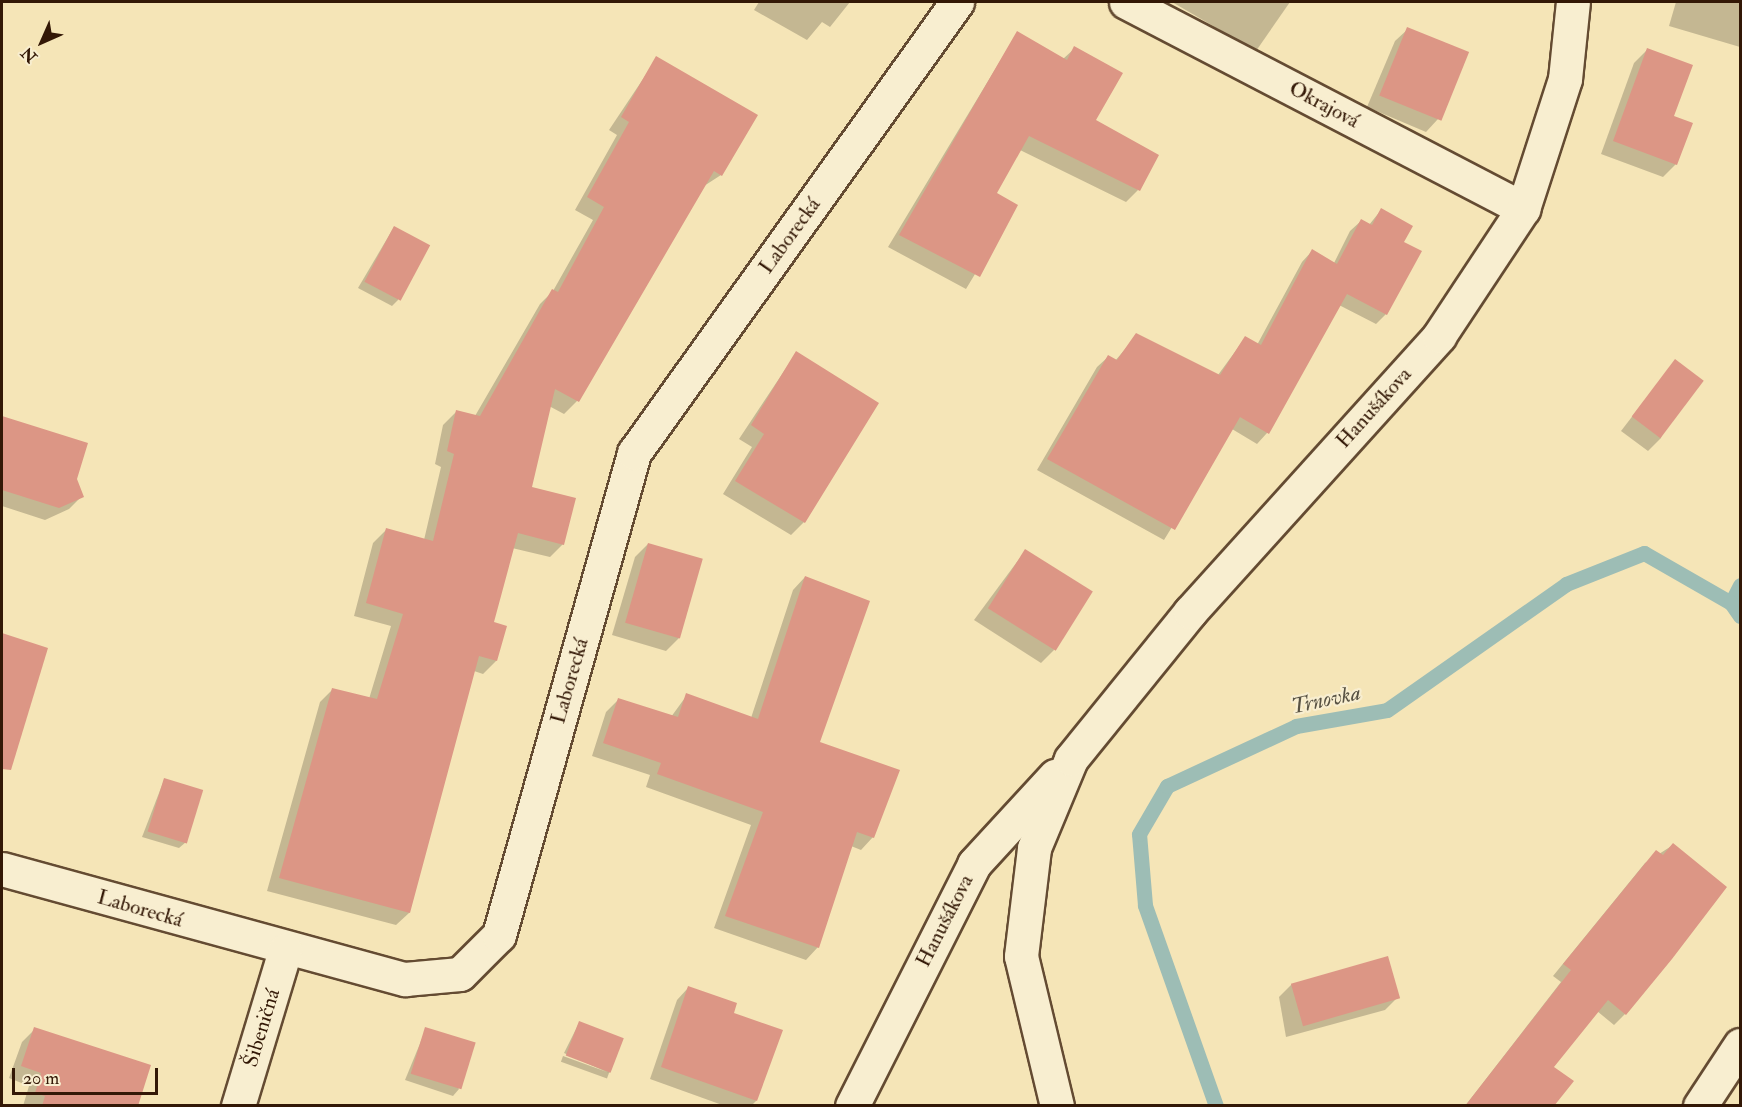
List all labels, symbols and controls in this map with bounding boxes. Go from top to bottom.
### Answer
north arrow [12,12,72,72]
text: N [17,43,41,67]
street label: Okrajová [1285,76,1363,134]
street label: Laborecká [754,193,826,279]
street label: Hanušákova [1331,362,1417,454]
street label: Laborecká [546,635,594,727]
water label: Trnovka [1289,680,1363,720]
street label: Hanušákova [911,871,979,971]
street label: Laborecká [94,885,186,933]
street label: Šibeničná [238,986,286,1070]
scale bar [15,1056,160,1094]
text: 20 m [23,1067,59,1090]

